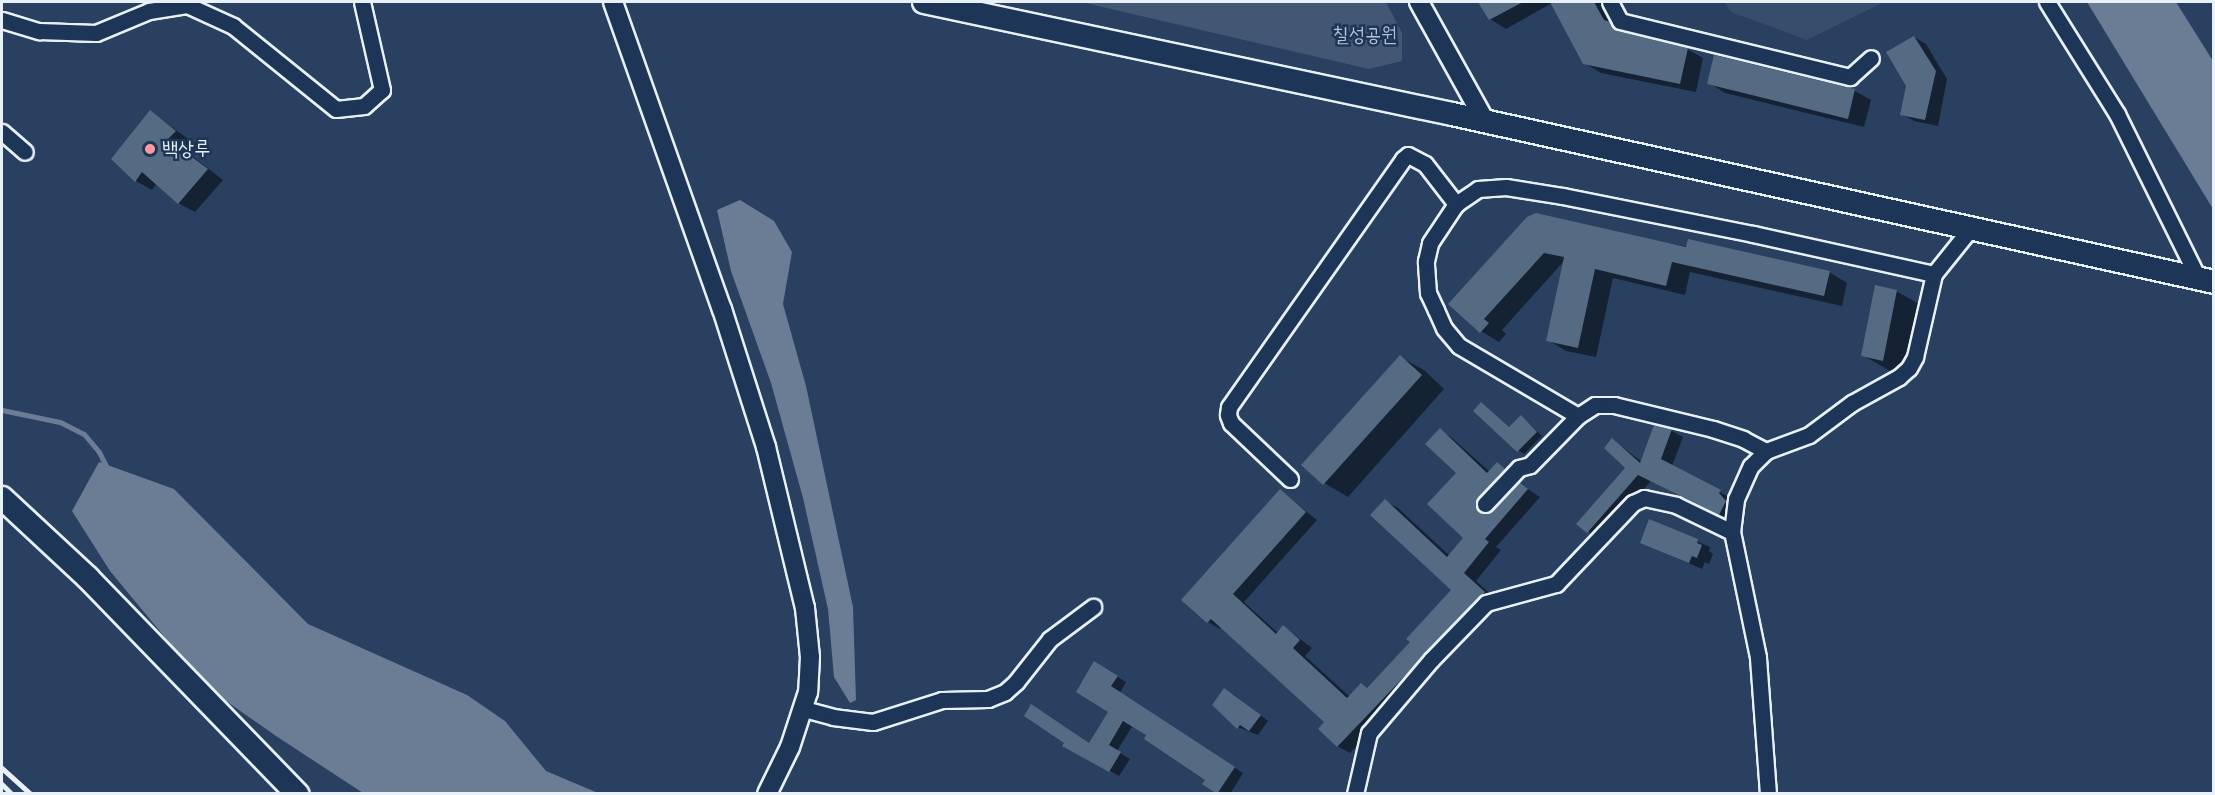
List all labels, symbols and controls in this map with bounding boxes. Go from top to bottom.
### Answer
park label: 칠성공원 [1333,23,1397,47]
place label: 백상루 [162,137,210,161]
marker: 백상루 [143,142,157,156]

